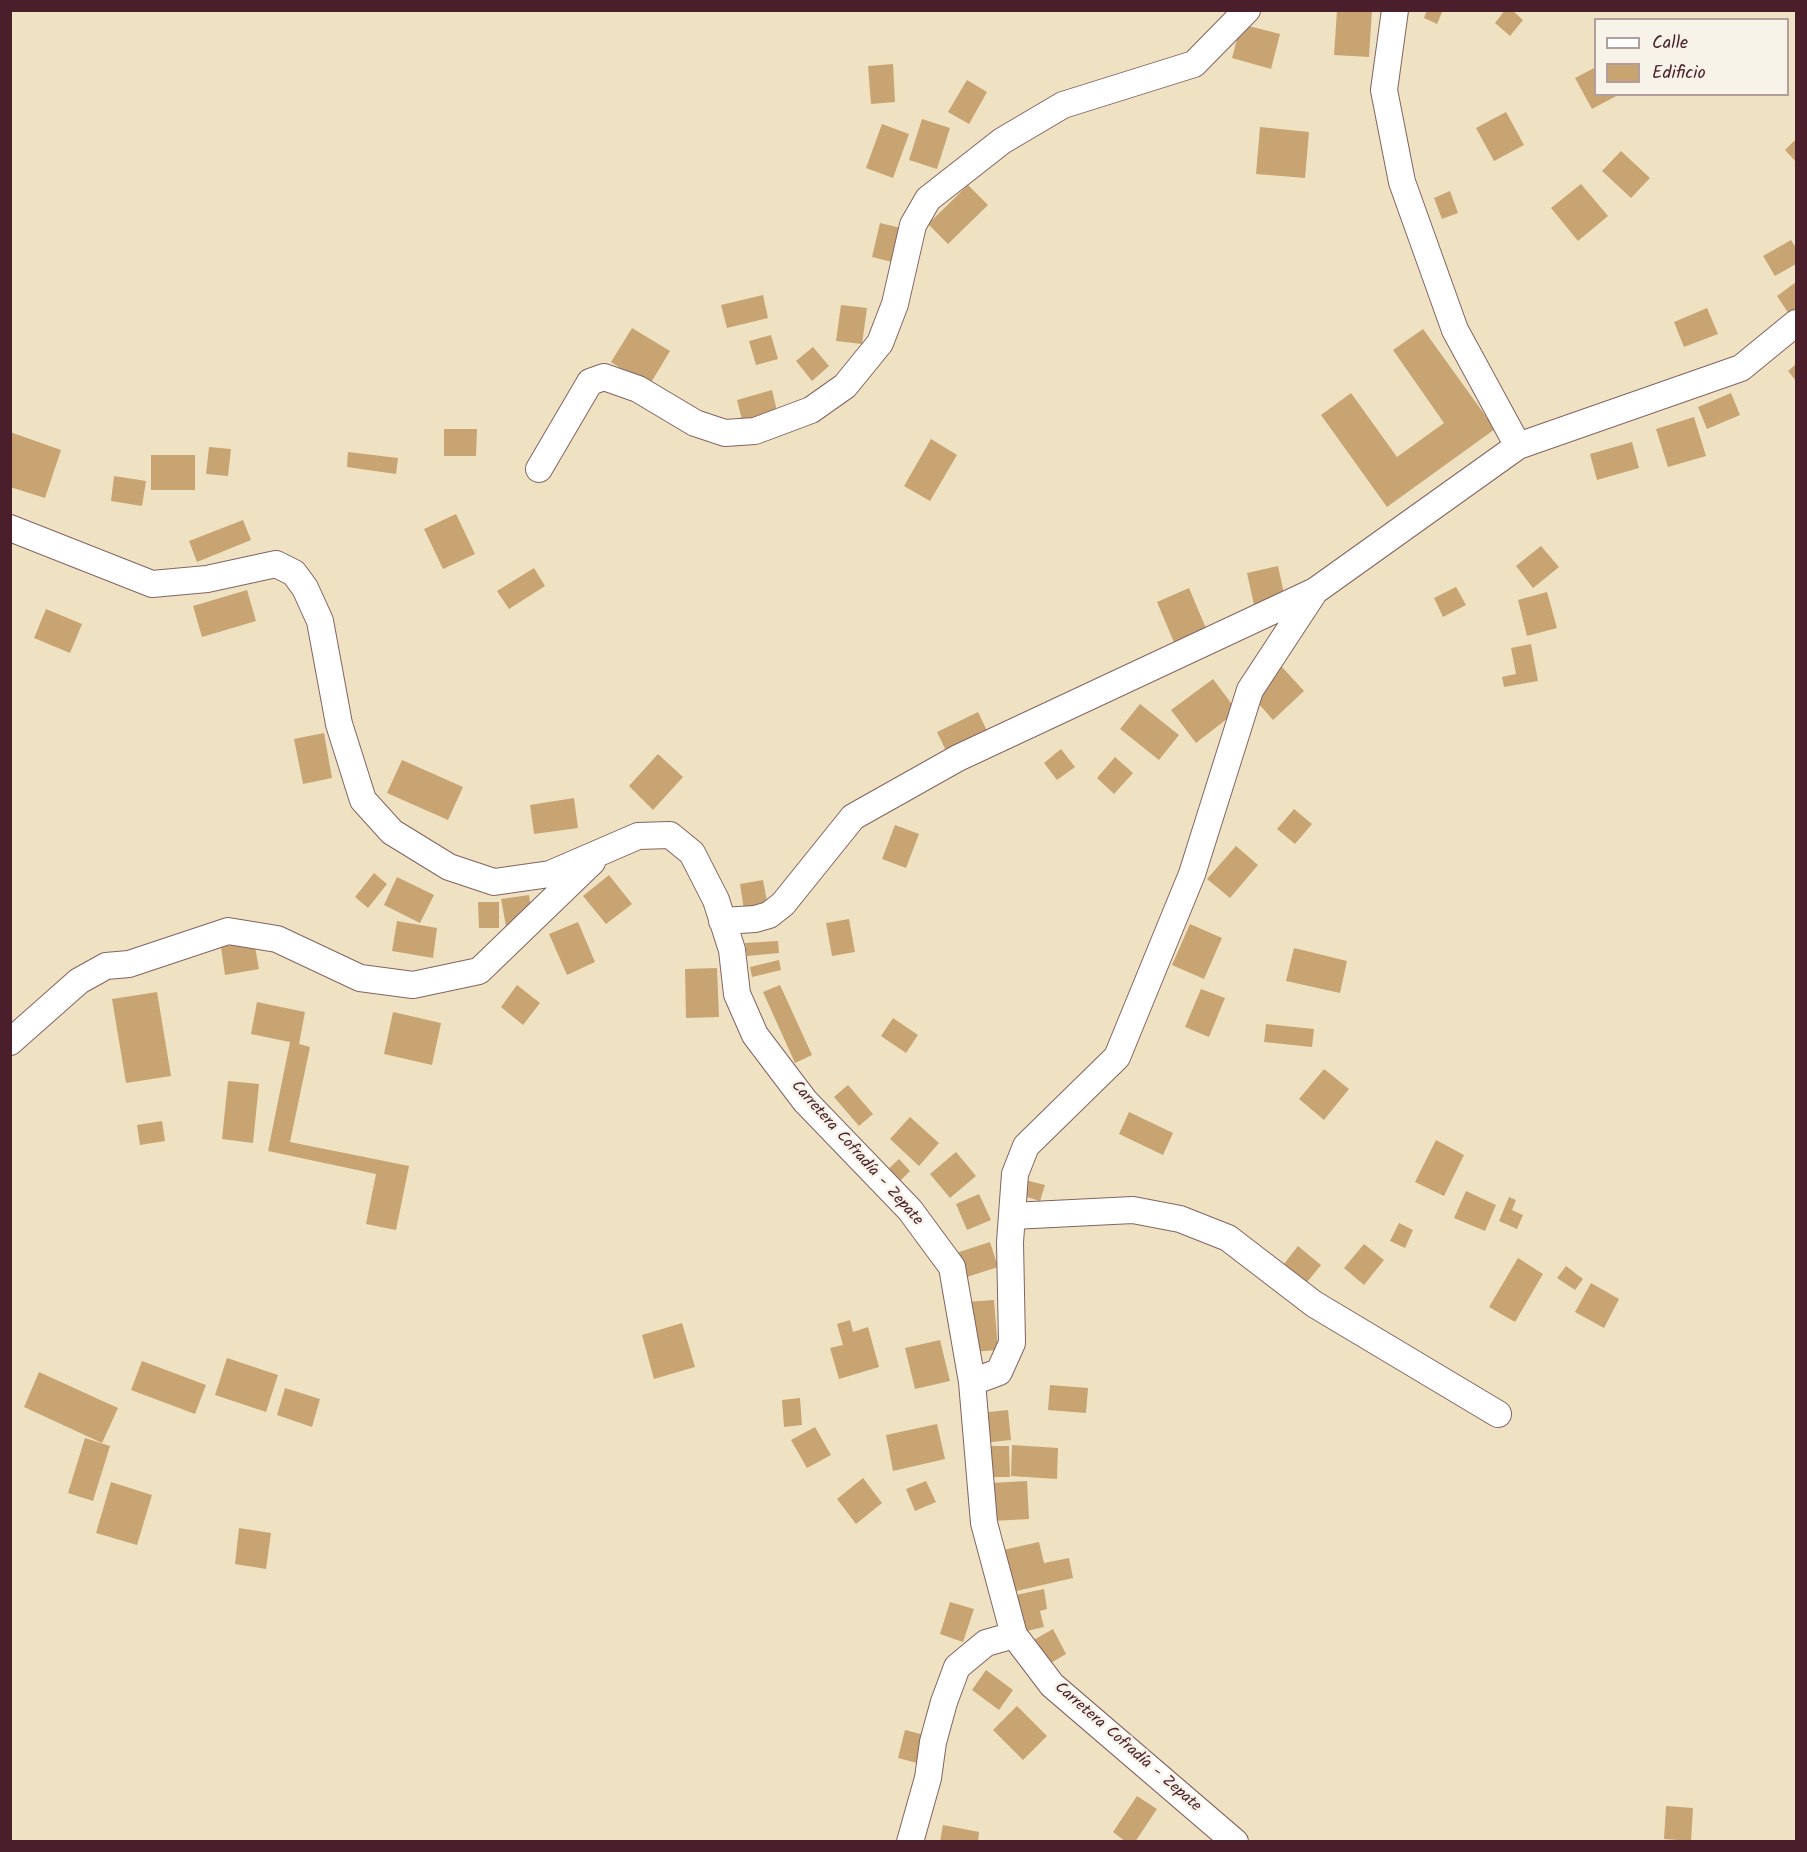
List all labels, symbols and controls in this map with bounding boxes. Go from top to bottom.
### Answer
legend [1594,18,1789,96]
text: Calle [1652,29,1688,58]
text: Edificio [1652,59,1706,88]
street label: Carretera Cofradía - Zepate [786,1078,926,1230]
street label: Carretera Cofradía - Zepate [1050,1679,1204,1817]

